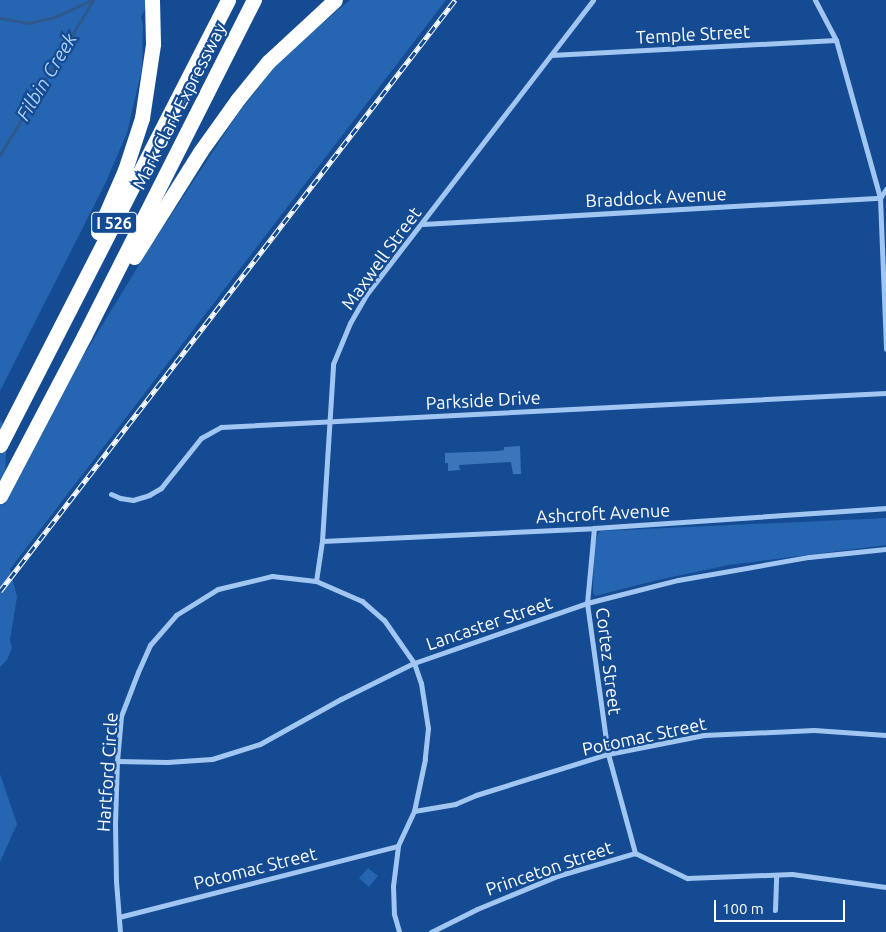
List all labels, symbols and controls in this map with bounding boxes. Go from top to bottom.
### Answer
street label: Mark Clark Expressway [128,19,230,193]
street label: Temple Street [635,20,751,48]
water label: Filbin Creek [12,29,82,125]
street label: Braddock Avenue [585,183,727,211]
street label: Maxwell Street [336,202,426,314]
road number: I 526 [90,210,138,237]
street label: Parkside Drive [425,386,541,414]
street label: Ashcroft Avenue [535,499,671,527]
street label: Lancaster Street [423,591,555,655]
street label: Cortez Street [592,606,626,716]
street label: Hartford Circle [92,712,122,832]
street label: Potomac Street [580,712,708,760]
street label: Princeton Street [483,836,615,900]
street label: Potomac Street [191,842,319,894]
scale bar [716,890,847,922]
text: 100 m [722,900,764,917]

